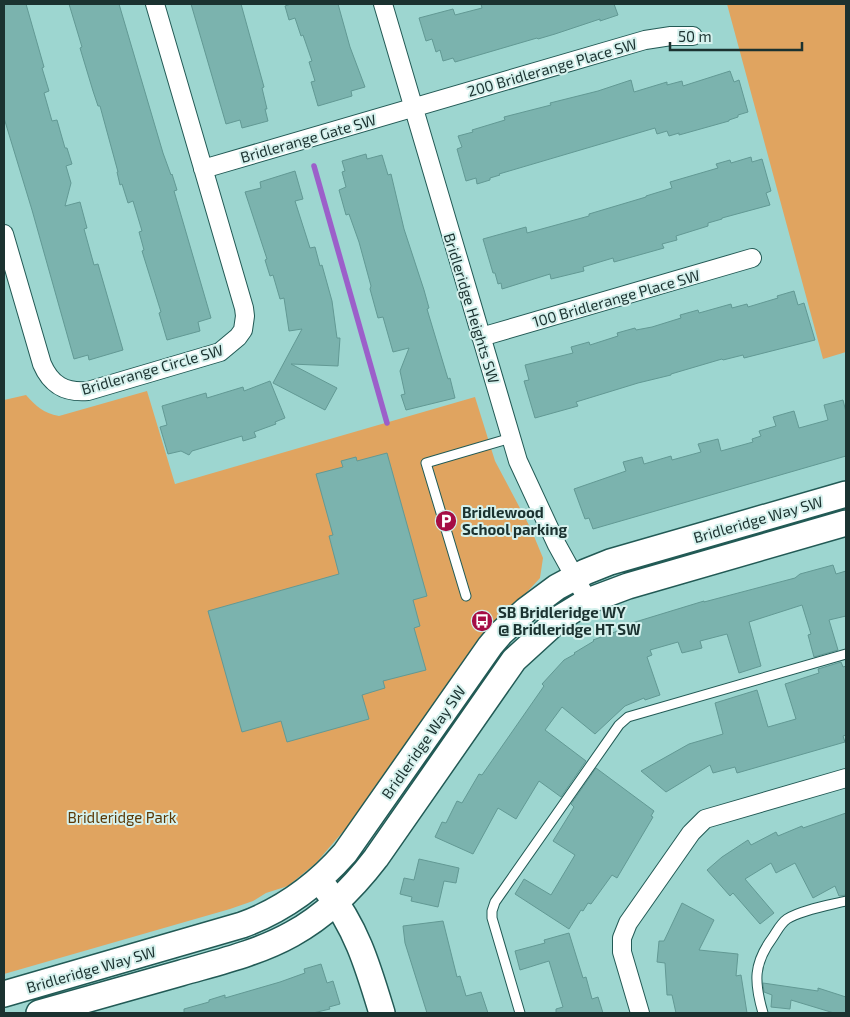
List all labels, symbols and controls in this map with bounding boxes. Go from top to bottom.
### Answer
scale bar [670,20,802,52]
text: 50 m [678,27,712,45]
street label: 200 Bridlerange Place SW [465,34,639,100]
street label: Bridlerange Gate SW [238,110,378,166]
street label: Bridleridge Heights SW [441,231,503,385]
street label: 100 Bridlerange Place SW [530,266,702,330]
street label: Bridlerange Circle SW [79,340,225,398]
street label: Bridleridge Way SW [691,492,825,546]
place label: Bridlewood School parking [462,503,567,538]
parking icon: Bridlewood School parking [434,509,458,533]
place label: SB Bridleridge WY @ Bridleridge HT SW [498,603,641,638]
bus stop icon: SB Bridleridge WY @ Bridleridge HT SW [470,609,494,633]
street label: Bridleridge Way SW [377,682,469,802]
park label: Bridleridge Park [68,808,177,826]
street label: Bridleridge Way SW [24,942,158,996]

